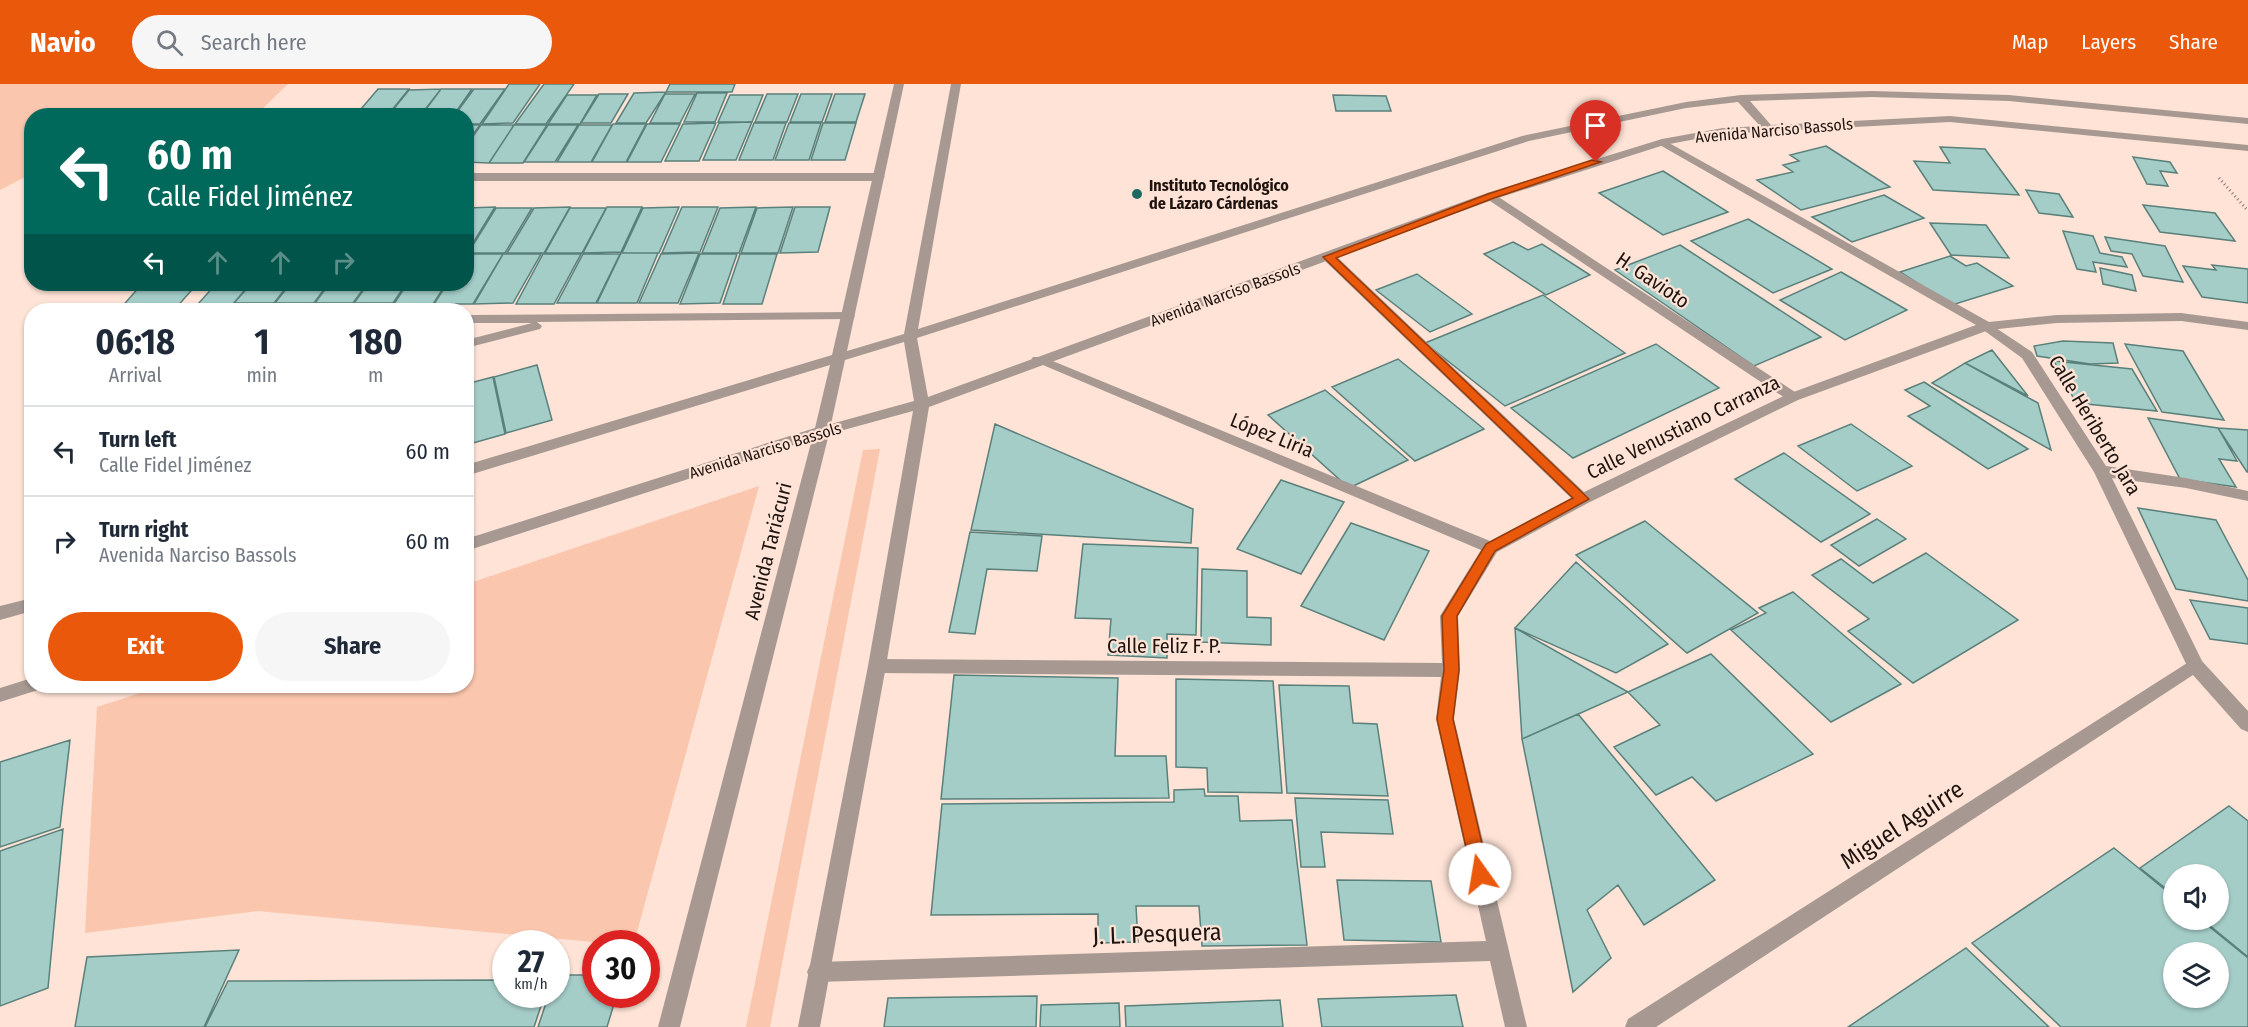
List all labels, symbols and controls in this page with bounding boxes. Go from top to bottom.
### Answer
search box [132,15,552,69]
text: Navio [30,26,96,59]
icon: search [153,26,186,59]
text: Search here [201,29,307,56]
text: Map [2012,29,2048,55]
text: Layers [2081,29,2136,55]
text: Share [2169,29,2218,55]
pin [1570,100,1621,162]
icon: arrive [1579,109,1612,142]
street label: Avenida Narciso Bassols [1694,114,1854,147]
text: 60 m [147,130,233,180]
icon: left [48,132,126,210]
place label: Instituto Tecnológico de Lázaro Cárdenas [1149,176,1289,213]
text: Calle Fidel Jiménez [147,181,353,213]
marker: Instituto Tecnológico de Lázaro Cárdenas [1130,187,1144,201]
icon: left [138,246,171,279]
icon: ahead [201,246,234,279]
icon: ahead [264,246,297,279]
icon: right [327,246,360,279]
street label: H. Gavioto [1612,247,1694,313]
street label: Avenida Narciso Bassols [1148,258,1303,330]
text: 06:18 [95,320,175,364]
text: 1 [254,320,270,364]
text: 180 [349,320,403,364]
street label: Calle Heriberto Jara [2044,351,2146,499]
text: Arrival [109,363,162,387]
text: min [246,363,277,387]
text: m [368,363,383,387]
street label: Calle Venustiano Carranza [1583,370,1783,484]
street label: López Liria [1227,407,1317,463]
street label: Avenida Narciso Bassols [687,418,844,483]
text: Turn left [99,426,177,453]
icon: left [48,435,81,468]
text: 60 m [406,438,450,465]
text: Calle Fidel Jiménez [99,453,251,477]
street label: Avenida Tariácuri [739,480,797,622]
text: Turn right [99,516,188,543]
icon: right [48,525,81,558]
text: 60 m [406,528,450,555]
text: Avenida Narciso Bassols [99,543,297,567]
button: Exit [48,612,243,681]
button: Share [255,612,450,681]
street label: Calle Feliz F. P. [1107,634,1221,658]
street label: Miguel Aguirre [1835,775,1969,875]
position arrow [1448,842,1512,906]
map controls [2163,864,2229,1008]
button: sound [2163,864,2229,930]
street label: J. L. Pesquera [1092,918,1222,950]
speed limit sign: 30 [582,930,660,1008]
button: layers [2163,942,2229,1008]
text: 27 [518,944,544,980]
text: km/h [514,975,548,993]

